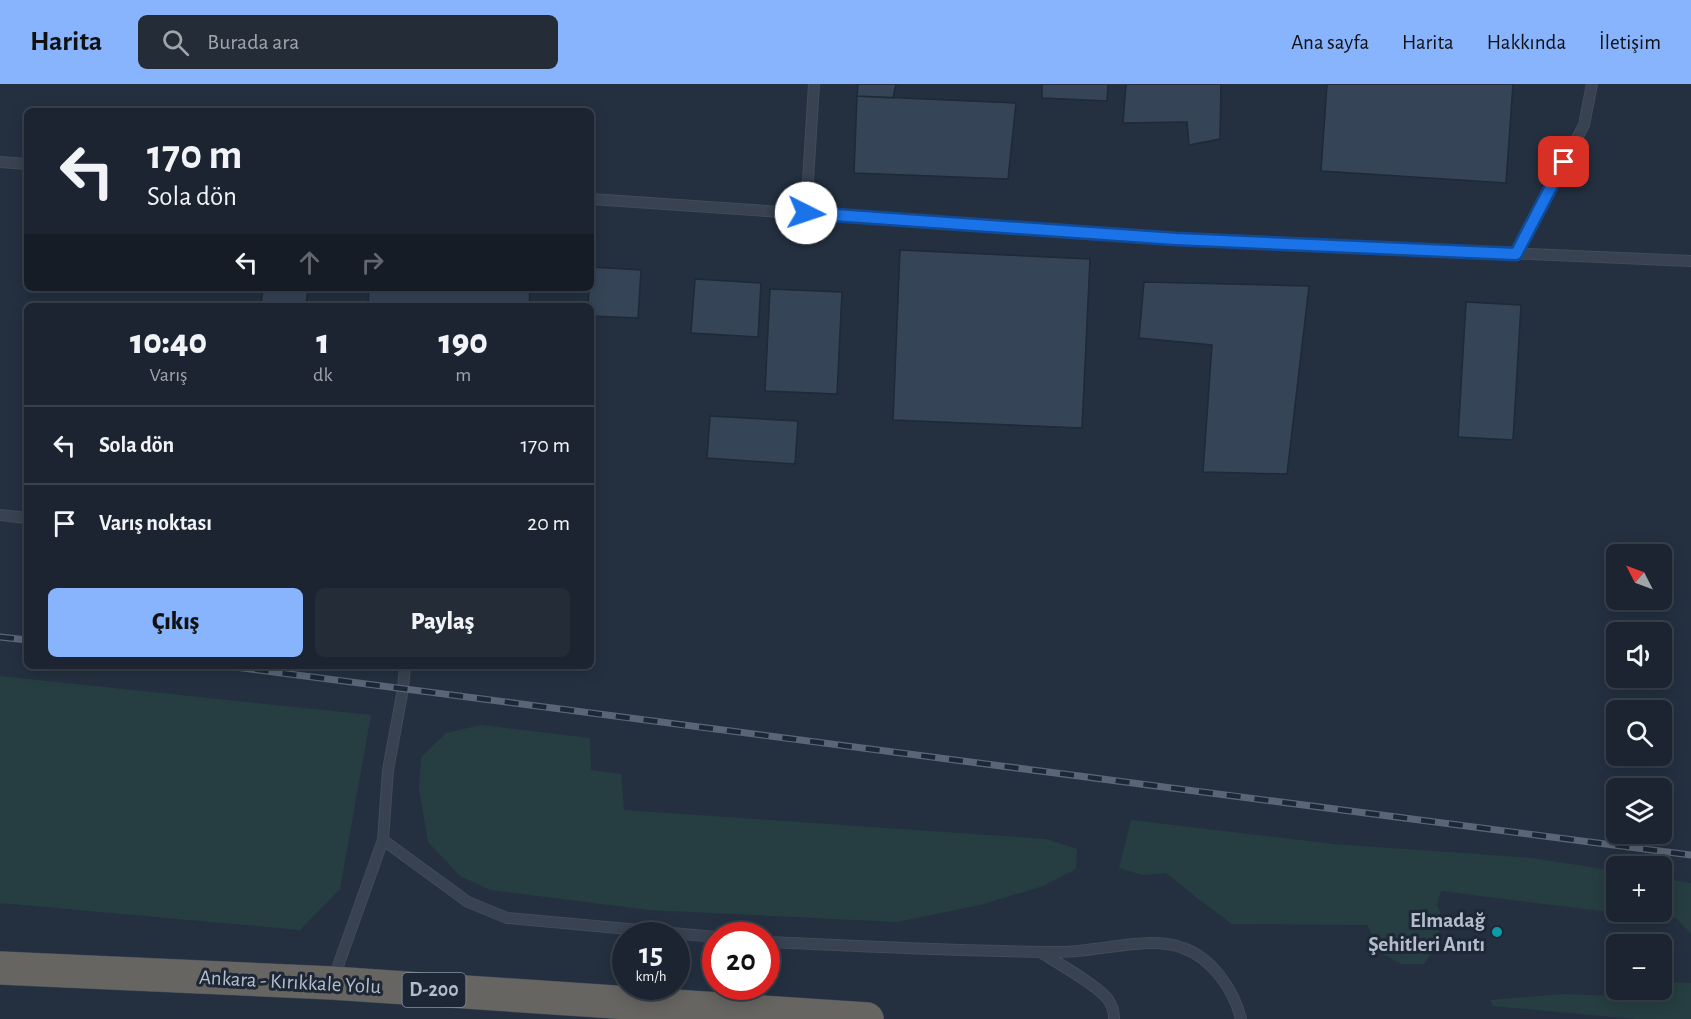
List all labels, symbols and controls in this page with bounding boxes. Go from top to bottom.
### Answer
search box [138,15,558,69]
icon: search [159,26,192,59]
text: Harita [30,28,102,56]
text: Burada ara [207,31,299,53]
text: Ana sayfa [1291,32,1369,53]
text: Harita [1402,32,1454,53]
text: Hakkında [1487,32,1566,53]
text: İletişim [1599,32,1661,53]
icon: left [48,132,126,210]
text: 170 m [147,134,242,176]
pin [1538,136,1589,187]
icon: arrive [1547,145,1580,178]
position arrow [774,181,838,245]
text: Sola dön [147,183,237,210]
icon: left [230,246,263,279]
icon: ahead [293,246,326,279]
icon: right [356,246,389,279]
text: 10:40 [130,324,207,360]
text: 1 [316,324,329,360]
text: 190 [439,324,488,360]
text: Varış [150,365,188,385]
text: dk [313,365,333,385]
text: m [455,365,471,385]
icon: left [48,429,81,462]
text: Sola dön [99,434,174,456]
text: 170 m [520,434,570,456]
icon: arrive [48,507,81,540]
text: Varış noktası [99,512,212,534]
text: 20 m [527,512,570,534]
north arrow [1606,544,1672,610]
map controls [1606,544,1672,1000]
button: Çıkış [48,588,303,657]
button: Paylaş [315,588,570,657]
button: sound [1606,622,1672,688]
button: search [1606,700,1672,766]
button: layers [1606,778,1672,844]
button: + [1606,856,1672,922]
place label: Elmadağ Şehitleri Anıtı [1368,910,1485,955]
speed limit sign: 20 [702,922,780,1000]
marker: Elmadağ Şehitleri Anıtı [1490,925,1504,939]
button: − [1606,934,1672,1000]
text: 15 [639,939,663,969]
street label: Ankara - Kırıkkale Yolu [198,967,382,997]
text: km/h [636,969,666,984]
road number: D-200 [402,973,466,1007]

